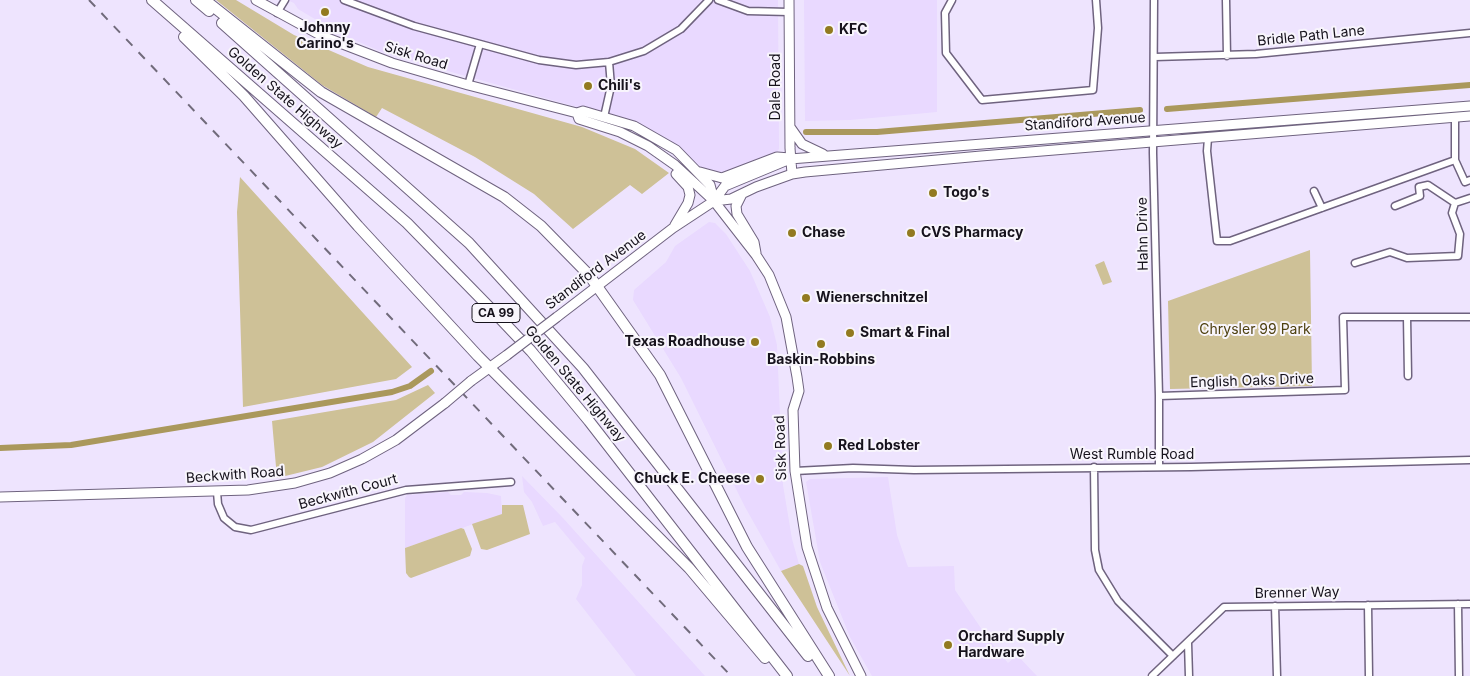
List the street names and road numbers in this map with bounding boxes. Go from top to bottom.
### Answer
street label: Bridle Path Lane [1256,22,1366,50]
street label: Sisk Road [382,38,450,74]
street label: Golden State Highway [224,43,346,153]
street label: Dale Road [768,53,784,121]
street label: Standiford Avenue [1024,109,1146,135]
street label: Hahn Drive [1134,197,1152,271]
street label: Standiford Avenue [542,227,650,313]
road number: CA 99 [472,304,520,322]
street label: Golden State Highway [521,322,629,446]
street label: English Oaks Drive [1190,370,1314,392]
street label: Sisk Road [771,415,791,481]
street label: West Rumble Road [1070,447,1194,463]
street label: Beckwith Road [185,463,285,487]
street label: Beckwith Court [297,471,399,513]
street label: Brenner Way [1254,584,1340,602]

